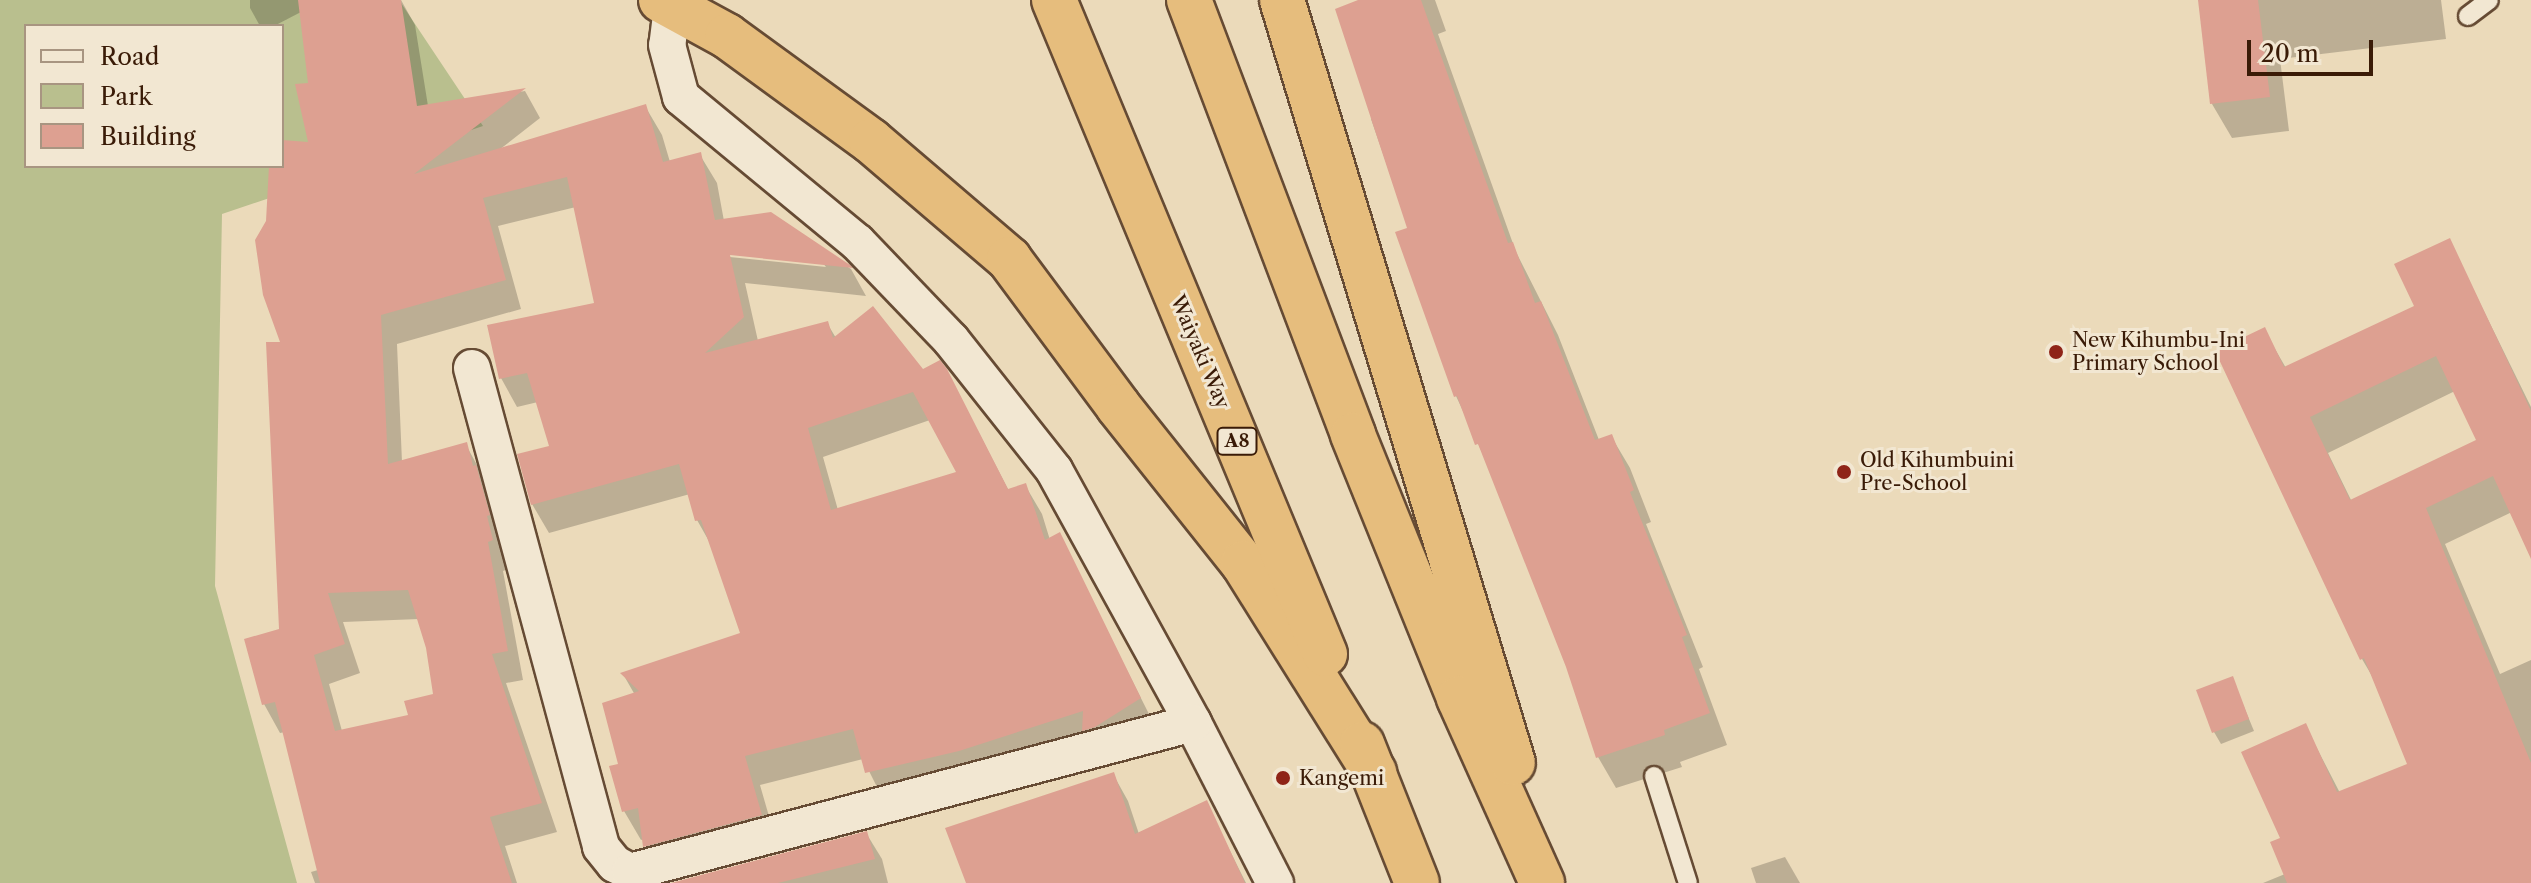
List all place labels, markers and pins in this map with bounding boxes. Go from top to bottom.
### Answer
place label: New Kihumbu-Ini Primary School [2072,328,2245,375]
marker: New Kihumbu-Ini Primary School [2047,343,2065,361]
place label: Old Kihumbuini Pre-School [1860,448,2014,495]
marker: Old Kihumbuini Pre-School [1835,463,1853,481]
place label: Kangemi [1299,766,1384,790]
marker: Kangemi [1274,769,1292,787]

